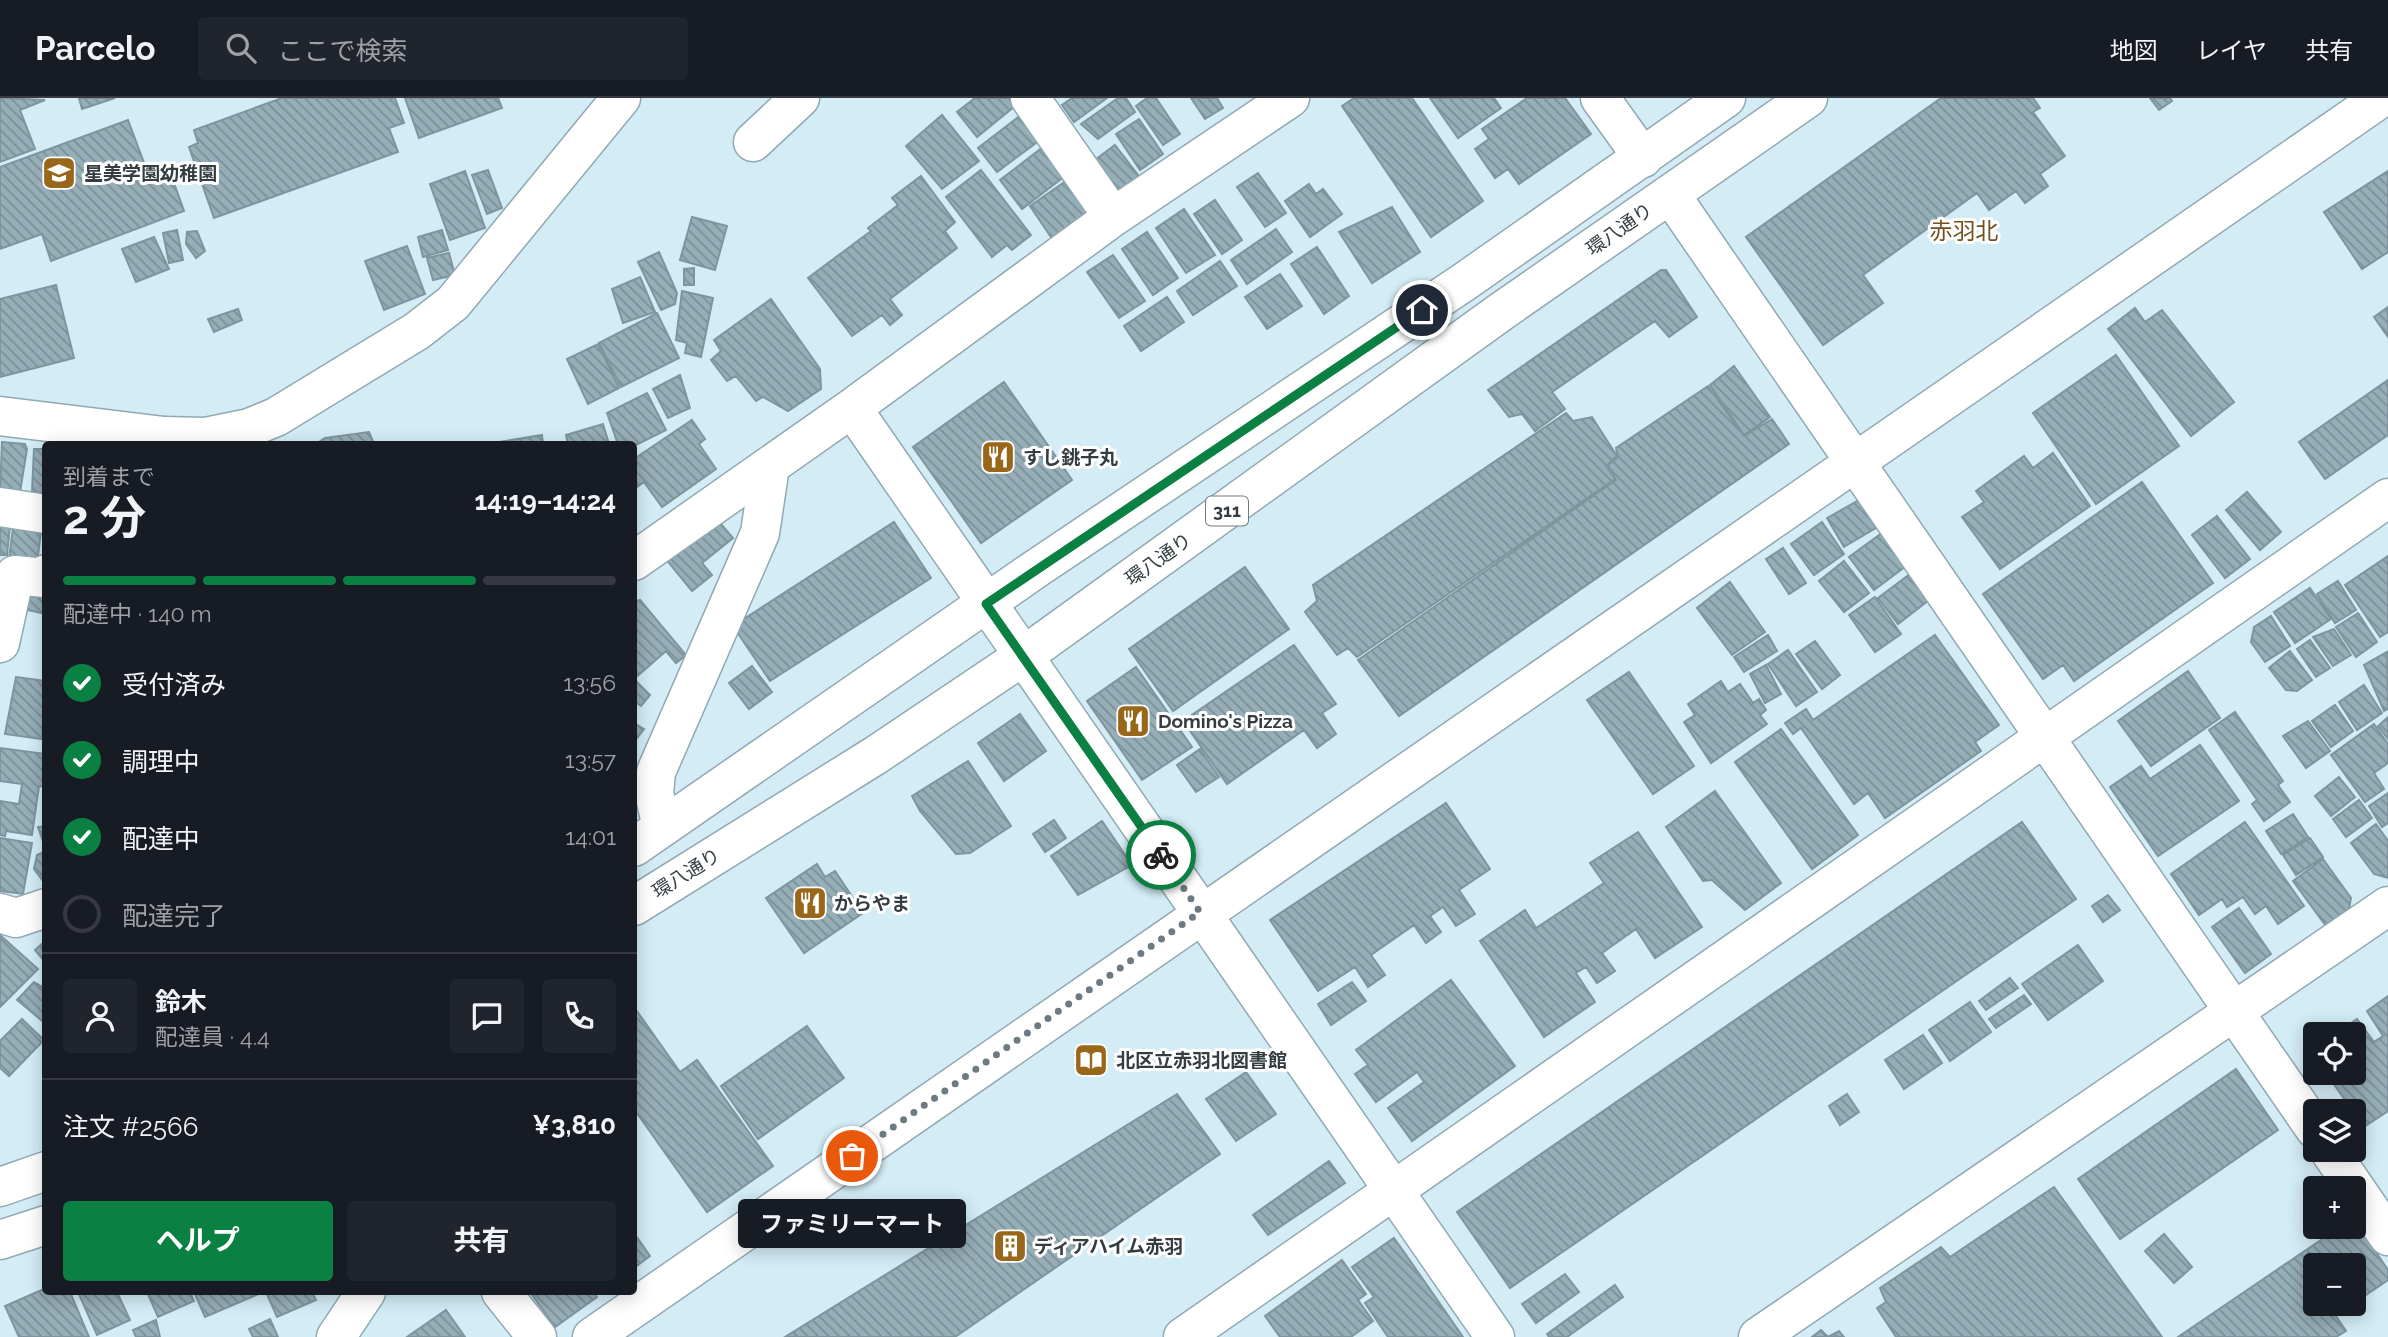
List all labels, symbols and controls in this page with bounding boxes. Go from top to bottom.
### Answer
search box [198,17,688,80]
text: Parcelo [35,29,156,68]
icon: search [222,29,260,67]
text: ここで検索 [278,36,408,66]
text: 地図 [2110,36,2158,65]
text: レイヤ [2196,36,2267,65]
text: 共有 [2305,36,2353,65]
school or university icon: 星美学園幼稚園 [40,154,78,192]
place label: 星美学園幼稚園 [84,162,217,184]
street label: 環八通り [1582,198,1656,260]
district label: 赤羽北 [1930,217,1999,244]
pin [1392,280,1452,340]
icon: home [1403,291,1441,329]
restaurant icon: すし銚子丸 [979,438,1017,476]
place label: すし銚子丸 [1023,446,1118,468]
text: 到着まで [63,463,155,490]
text: 14:19–14:24 [474,486,616,516]
text: 2 分 [63,491,146,545]
road number: 311 [1206,496,1248,526]
street label: 環八通り [1121,528,1195,590]
text: 配達中 · 140 m [63,600,212,627]
icon: check [63,664,101,702]
text: 13:56 [563,669,616,696]
text: 受付済み [122,670,226,700]
restaurant icon: Domino's Pizza [1114,702,1152,740]
place label: Domino's Pizza [1158,710,1293,732]
icon: check [63,741,101,779]
text: 13:57 [565,746,616,773]
text: 調理中 [122,747,200,777]
icon: check [63,818,101,856]
courier [1126,820,1196,890]
text: 14:01 [565,823,616,850]
text: 配達中 [122,824,200,854]
icon: bike [1142,836,1180,874]
street label: 環八通り [648,844,724,902]
restaurant icon: からやま [791,884,829,922]
place label: からやま [834,892,910,914]
text: 配達完了 [122,901,226,931]
button: person [63,979,137,1053]
button: chat [450,979,524,1053]
button: phone [542,979,616,1053]
text: 鈴木 [155,987,207,1017]
map controls [2303,1022,2366,1316]
button: locate [2303,1022,2366,1085]
text: 配達員 · 4.4 [155,1023,270,1050]
library icon: 北区立赤羽北図書館 [1072,1041,1110,1079]
place label: 北区立赤羽北図書館 [1116,1049,1287,1071]
button: layers [2303,1099,2366,1162]
text: ¥3,810 [532,1110,616,1140]
text: 注文 #2566 [63,1112,198,1142]
pin [822,1126,882,1186]
icon: bag [833,1137,871,1175]
button: + [2303,1176,2366,1239]
callout: ファミリーマート [738,1198,966,1247]
button: ヘルプ [63,1201,333,1281]
button: 共有 [347,1201,616,1281]
text: ファミリーマート [760,1210,944,1237]
building icon: ディアハイム赤羽 [991,1227,1029,1265]
place label: ディアハイム赤羽 [1034,1235,1183,1257]
button: − [2303,1253,2366,1316]

